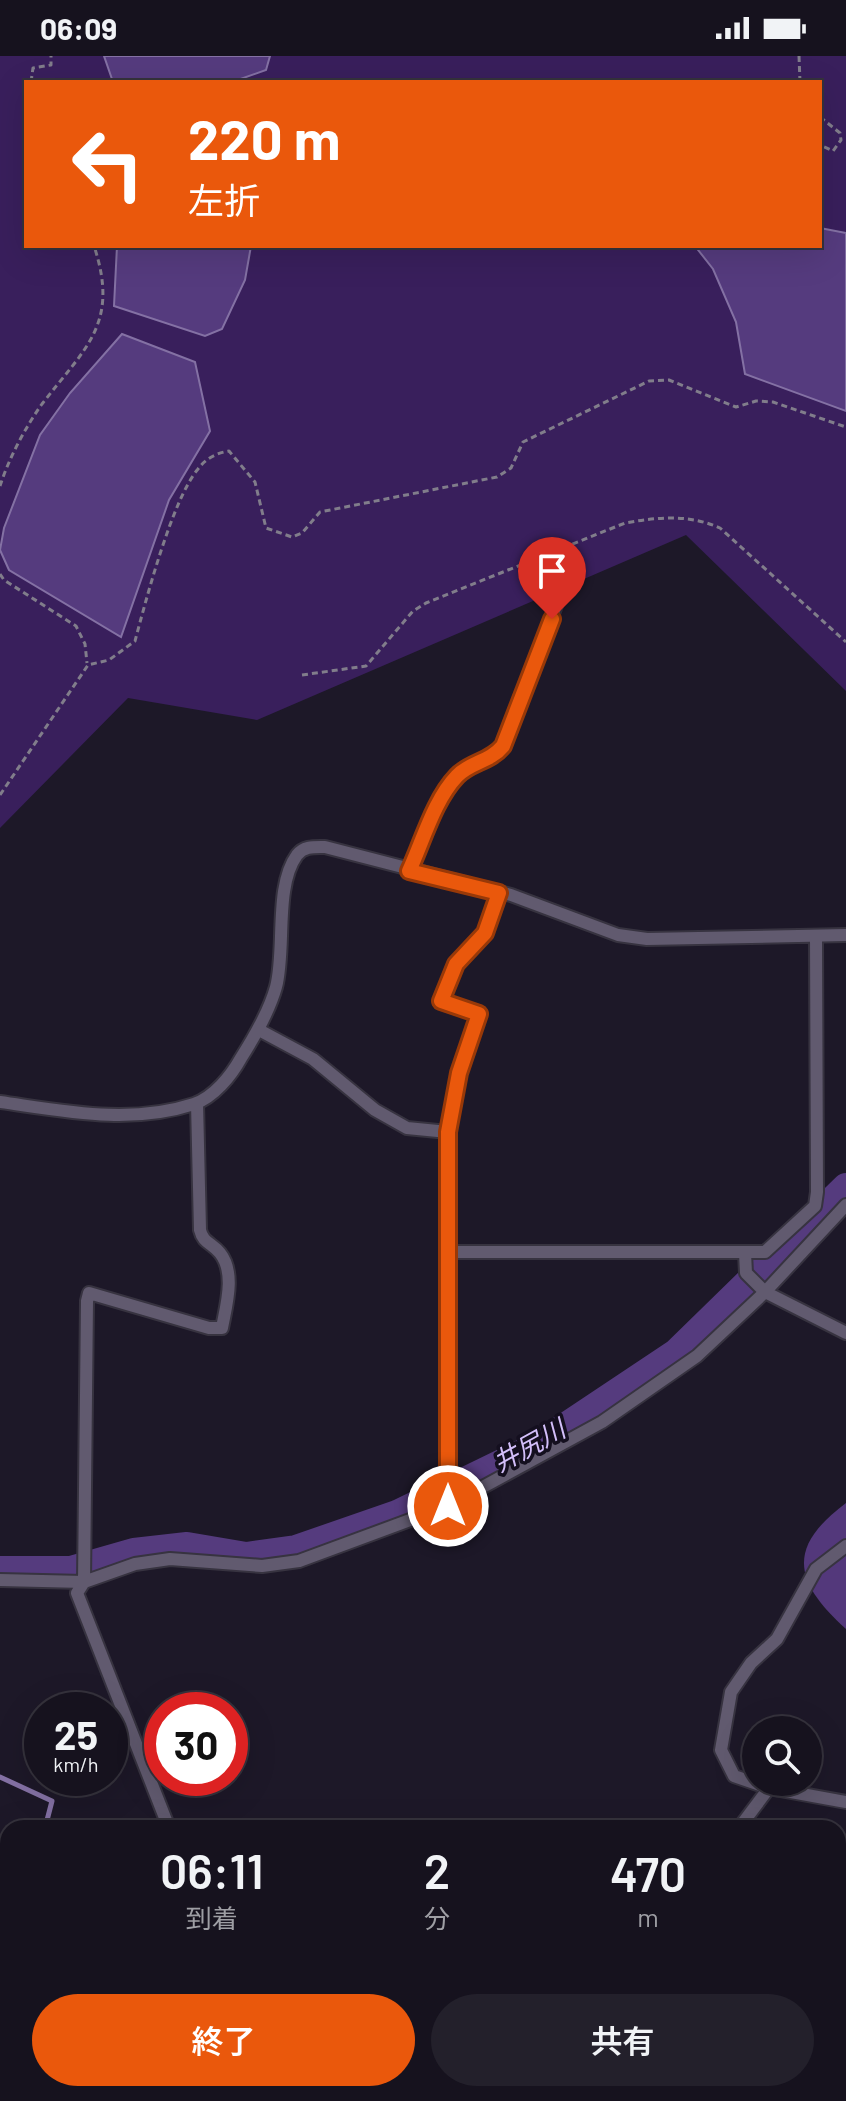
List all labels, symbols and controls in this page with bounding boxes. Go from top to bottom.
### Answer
text: 06:09 [40,10,117,46]
text: 220 m [188,104,341,171]
icon: left [56,112,160,216]
text: 左折 [188,178,260,221]
pin [518,537,586,619]
icon: arrive [530,549,574,593]
water label: 井尻川 [487,1411,573,1477]
position arrow [406,1464,490,1548]
speed limit sign: 30 [144,1692,248,1796]
text: 25 [54,1710,98,1758]
map controls [742,1716,822,1796]
button: search [742,1716,822,1796]
text: km/h [53,1752,99,1776]
text: 06:11 [160,1841,264,1899]
text: 2 [424,1841,450,1899]
text: 470 [610,1844,686,1902]
text: m [637,1901,659,1932]
text: 到着 [186,1902,238,1933]
text: 分 [424,1902,450,1933]
button: 終了 [32,1994,415,2086]
button: 共有 [431,1994,814,2086]

